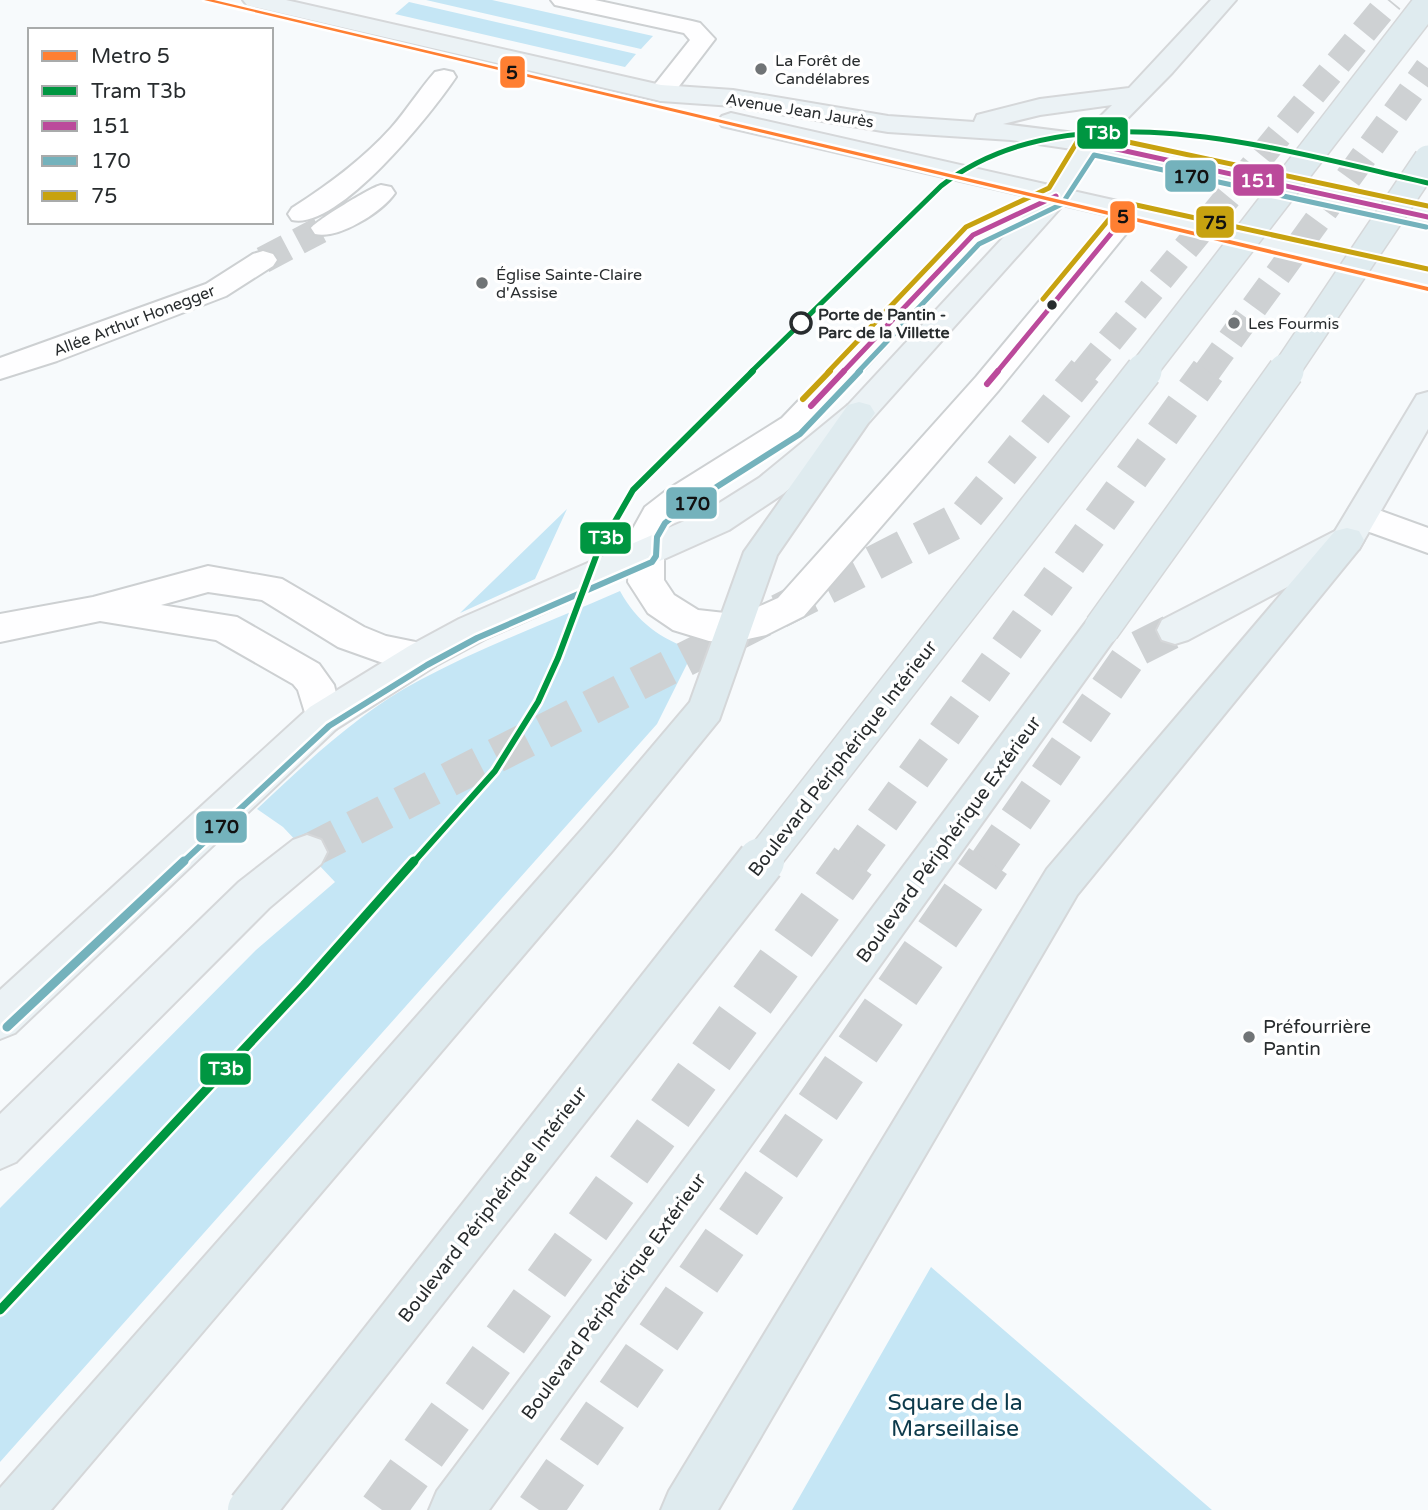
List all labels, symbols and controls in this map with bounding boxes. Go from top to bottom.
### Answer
legend [28,28,273,224]
text: Metro 5 [91,44,170,69]
place label: La Forêt de Candélabres [775,51,870,89]
line badge: 5 [499,55,526,89]
marker: La Forêt de Candélabres [753,61,769,77]
text: 5 [506,62,518,84]
text: Tram T3b [91,79,186,104]
street label: Avenue Jean Jaurès [724,89,875,133]
text: 151 [91,114,131,139]
line badge: T3b [1076,116,1129,150]
text: T3b [1084,122,1121,144]
text: 170 [91,149,131,174]
line badge: 170 [1164,159,1217,193]
line badge: 151 [1232,163,1285,197]
text: 170 [1173,166,1209,188]
text: 151 [1240,170,1276,192]
text: 75 [91,184,117,209]
line badge: 5 [1109,200,1136,234]
line badge: 75 [1195,205,1235,239]
text: 5 [1117,206,1129,228]
text: 75 [1203,212,1227,234]
place label: Église Sainte-Claire d'Assise [496,265,642,303]
marker: Église Sainte-Claire d'Assise [474,275,490,291]
street label: Allée Arthur Honegger [51,281,219,361]
unlabelled marker [1045,298,1059,312]
place label: Porte de Pantin - Parc de la Villette [818,305,949,343]
marker: Porte de Pantin - Parc de la Villette [790,312,812,334]
place label: Les Fourmis [1248,314,1339,334]
marker: Les Fourmis [1226,315,1242,331]
line badge: 170 [665,486,718,520]
text: 170 [674,493,710,515]
line badge: T3b [579,521,632,555]
text: T3b [587,527,624,549]
street label: Boulevard Périphérique Intérieur [744,636,942,881]
street label: Boulevard Périphérique Extérieur [852,712,1046,967]
line badge: 170 [195,810,248,844]
text: 170 [203,816,239,838]
place label: Préfourrière Pantin [1263,1016,1371,1060]
marker: Préfourrière Pantin [1241,1029,1257,1045]
line badge: T3b [199,1052,252,1086]
text: T3b [207,1058,244,1080]
street label: Boulevard Périphérique Intérieur [394,1082,592,1327]
street label: Boulevard Périphérique Extérieur [517,1169,711,1424]
park label: Square de la Marseillaise [887,1389,1023,1443]

